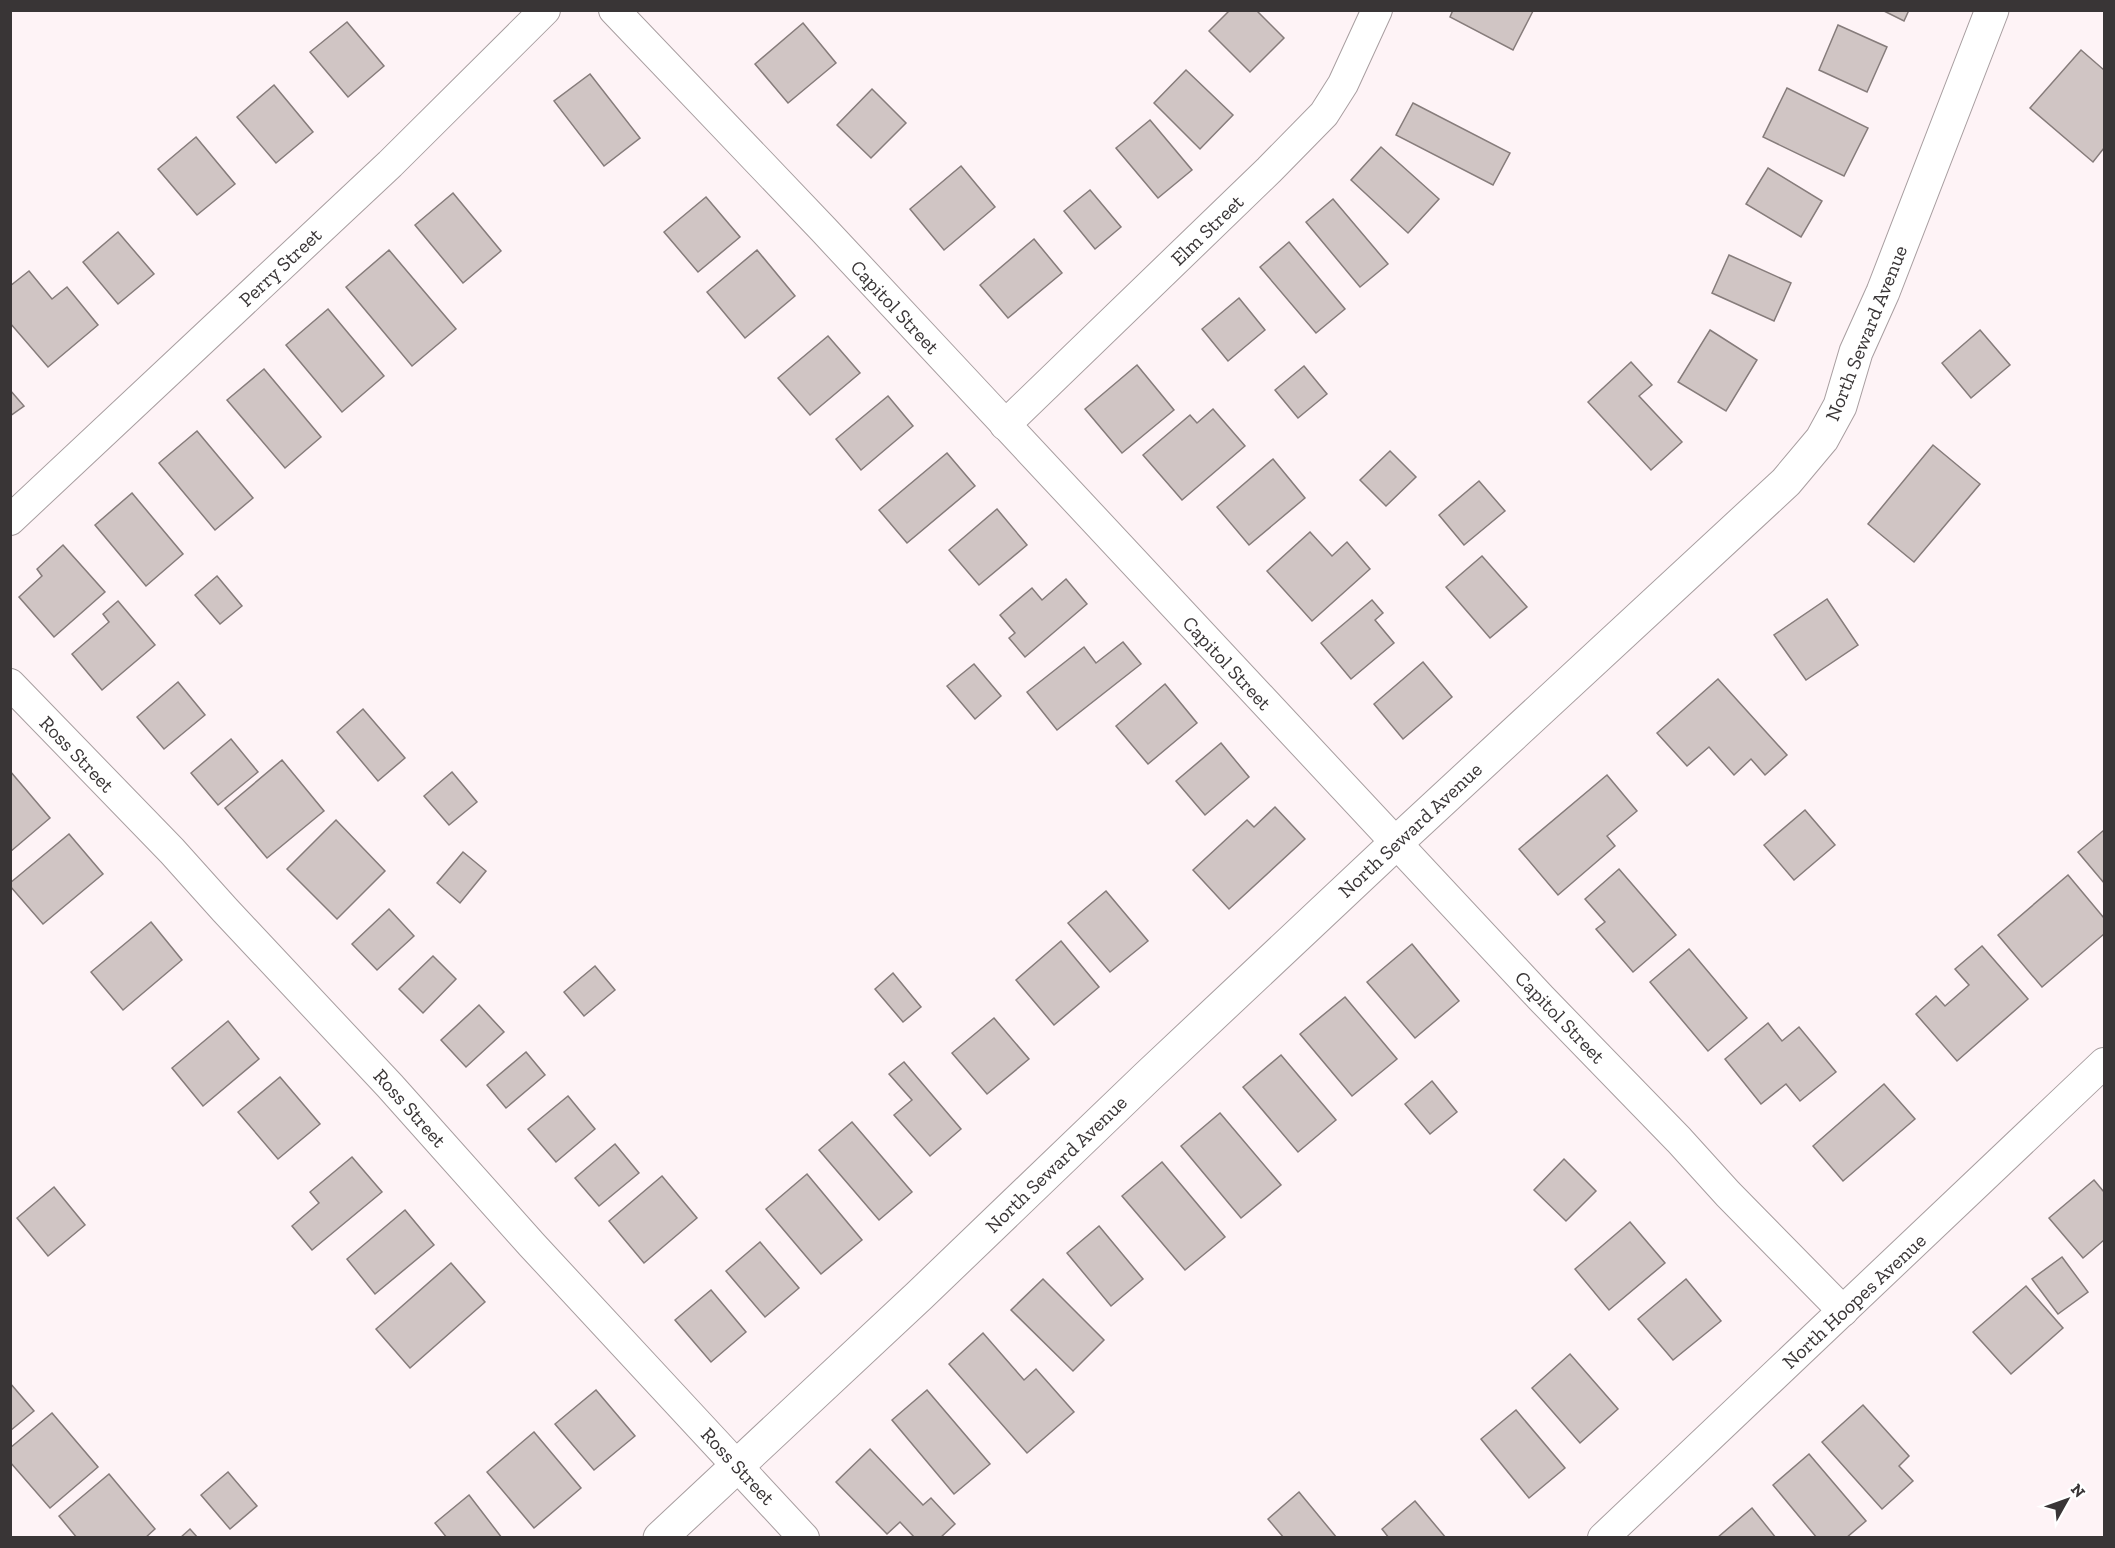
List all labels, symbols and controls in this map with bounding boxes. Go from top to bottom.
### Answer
street label: Elm Street [1166,189,1249,270]
street label: Perry Street [234,222,327,311]
street label: North Seward Avenue [1820,242,1912,424]
street label: Capitol Street [846,255,945,359]
street label: Capitol Street [1178,611,1277,715]
street label: Ross Street [35,711,120,798]
street label: North Seward Avenue [1333,757,1487,903]
street label: Capitol Street [1510,966,1611,1069]
street label: Ross Street [369,1064,452,1153]
street label: North Seward Avenue [980,1090,1132,1238]
street label: North Hoopes Avenue [1777,1228,1931,1374]
street label: Ross Street [696,1422,780,1510]
north arrow [2037,1470,2097,1530]
text: N [2067,1480,2089,1501]

